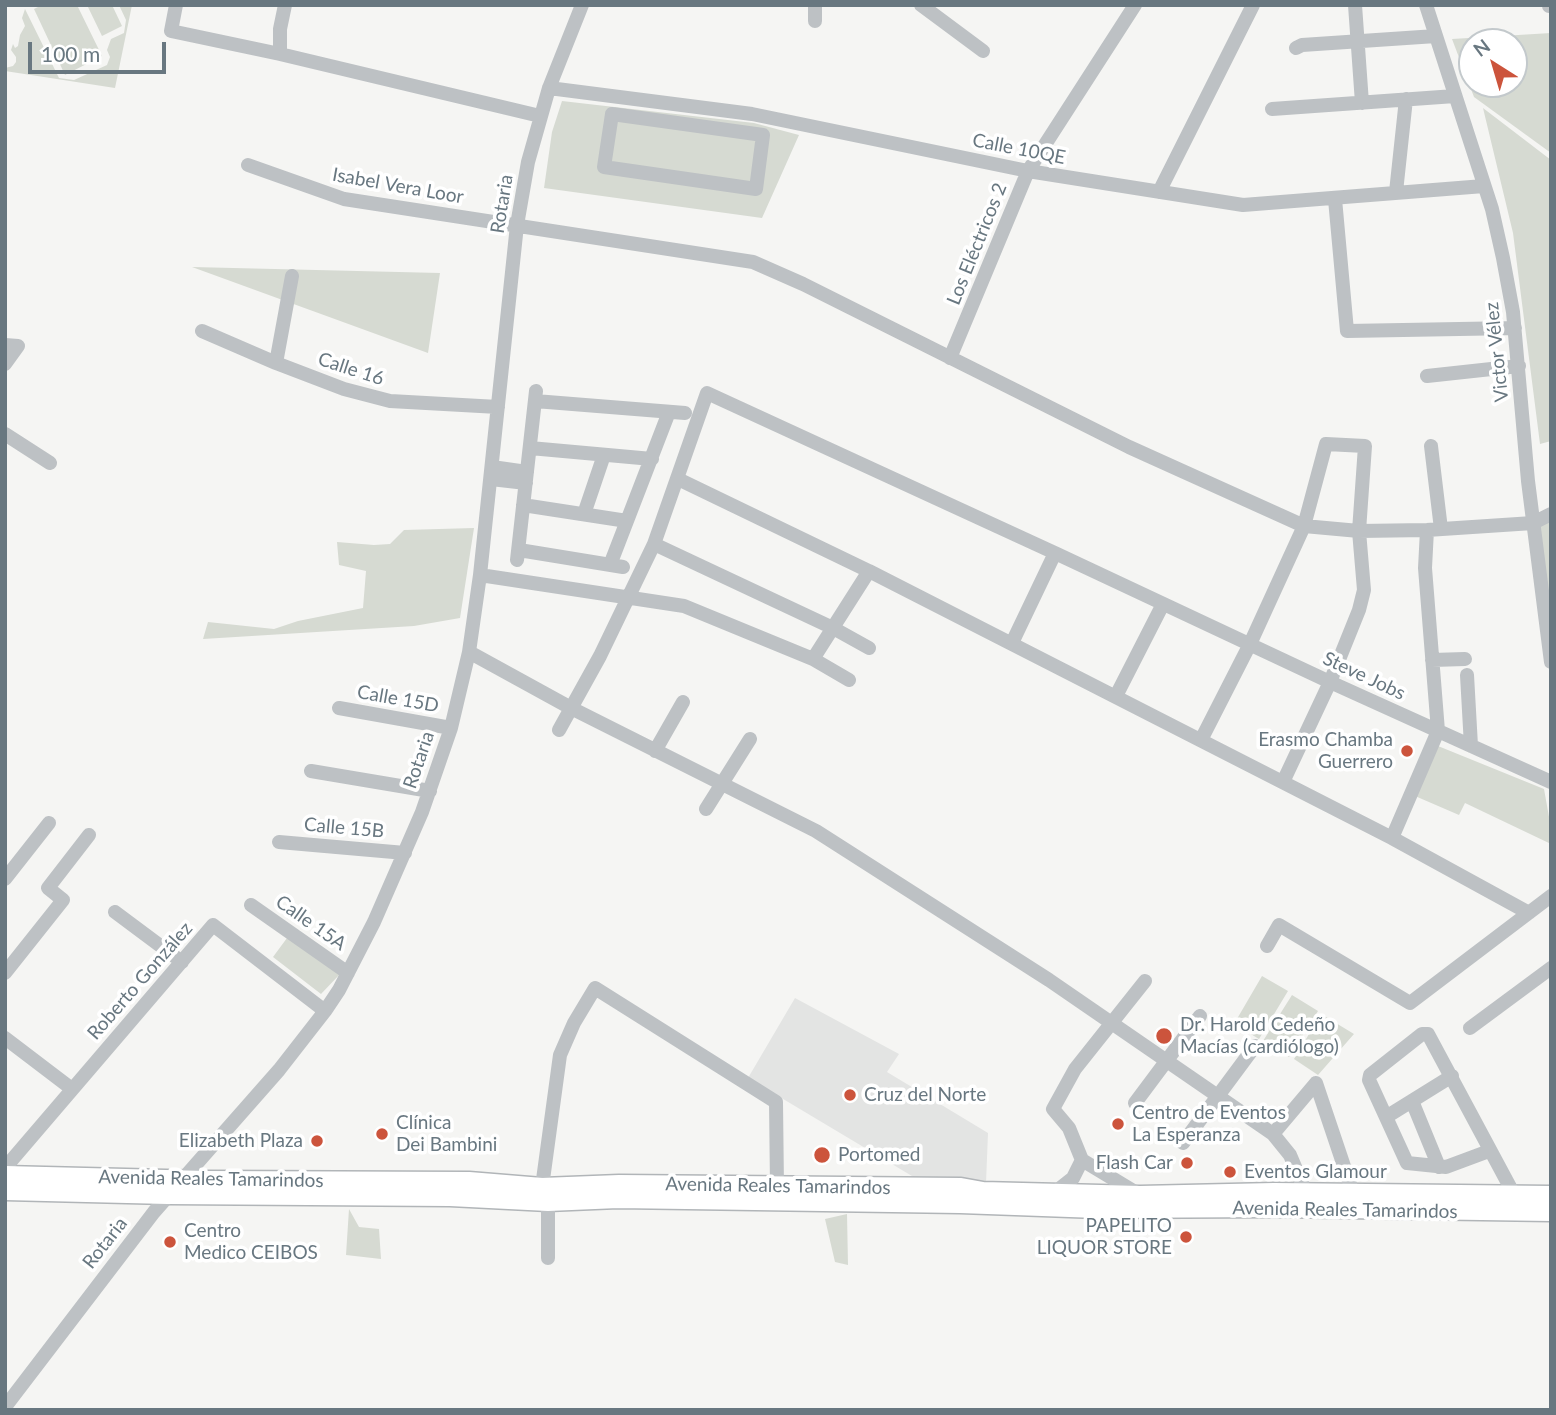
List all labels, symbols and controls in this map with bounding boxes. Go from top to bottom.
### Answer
scale bar [32,28,170,72]
north arrow [1458,28,1528,98]
text: N [1468,34,1494,61]
text: 100 m [41,41,100,66]
street label: Calle 10QE [971,129,1067,169]
street label: Isabel Vera Loor [331,163,465,209]
street label: Rotaria [486,173,518,235]
street label: Los Eléctricos 2 [942,180,1012,308]
street label: Victor Vélez [1480,301,1514,403]
street label: Calle 16 [315,348,387,390]
street label: Steve Jobs [1319,647,1409,705]
street label: Calle 15D [355,681,441,717]
street label: Rotaria [399,728,439,792]
place label: Erasmo Chamba Guerrero [1258,729,1393,773]
marker: Erasmo Chamba Guerrero [1399,743,1415,759]
street label: Calle 15B [303,813,385,843]
street label: Calle 15A [271,890,351,956]
street label: Roberto González [83,918,197,1044]
place label: Dr. Harold Cedeño Macías (cardiólogo) [1180,1014,1339,1058]
marker: Dr. Harold Cedeño Macías (cardiólogo) [1154,1026,1174,1046]
place label: Cruz del Norte [864,1084,986,1106]
marker: Cruz del Norte [842,1087,858,1103]
place label: Centro de Eventos La Esperanza [1132,1102,1286,1146]
place label: Clínica Dei Bambini [396,1112,497,1156]
marker: Centro de Eventos La Esperanza [1110,1116,1126,1132]
marker: Clínica Dei Bambini [374,1126,390,1142]
place label: Elizabeth Plaza [179,1130,303,1152]
marker: Elizabeth Plaza [309,1133,325,1149]
place label: Portomed [838,1144,920,1166]
marker: Portomed [812,1145,832,1165]
place label: Flash Car [1096,1152,1173,1174]
marker: Flash Car [1179,1155,1195,1171]
place label: Eventos Glamour [1244,1161,1387,1183]
marker: Eventos Glamour [1222,1164,1238,1180]
street label: Avenida Reales Tamarindos [98,1166,324,1192]
street label: Avenida Reales Tamarindos [665,1173,891,1199]
street label: Avenida Reales Tamarindos [1232,1197,1458,1223]
street label: Rotaria [78,1213,132,1273]
place label: PAPELITO LIQUOR STORE [1037,1215,1172,1259]
place label: Centro Medico CEIBOS [184,1220,318,1264]
marker: PAPELITO LIQUOR STORE [1178,1229,1194,1245]
marker: Centro Medico CEIBOS [162,1234,178,1250]

